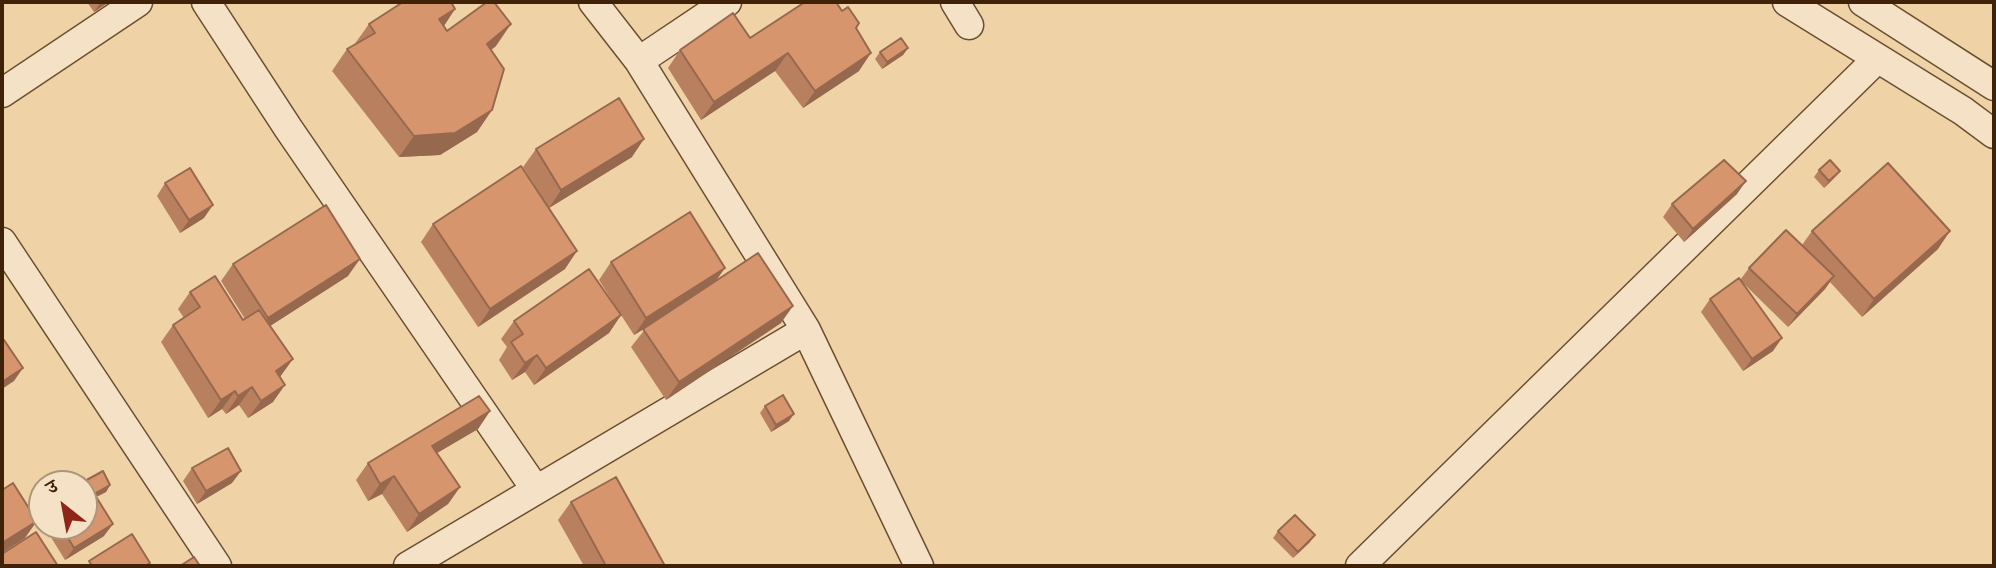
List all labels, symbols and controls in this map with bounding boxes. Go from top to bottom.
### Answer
north arrow [28,470,98,540]
text: उ [44,478,62,499]

